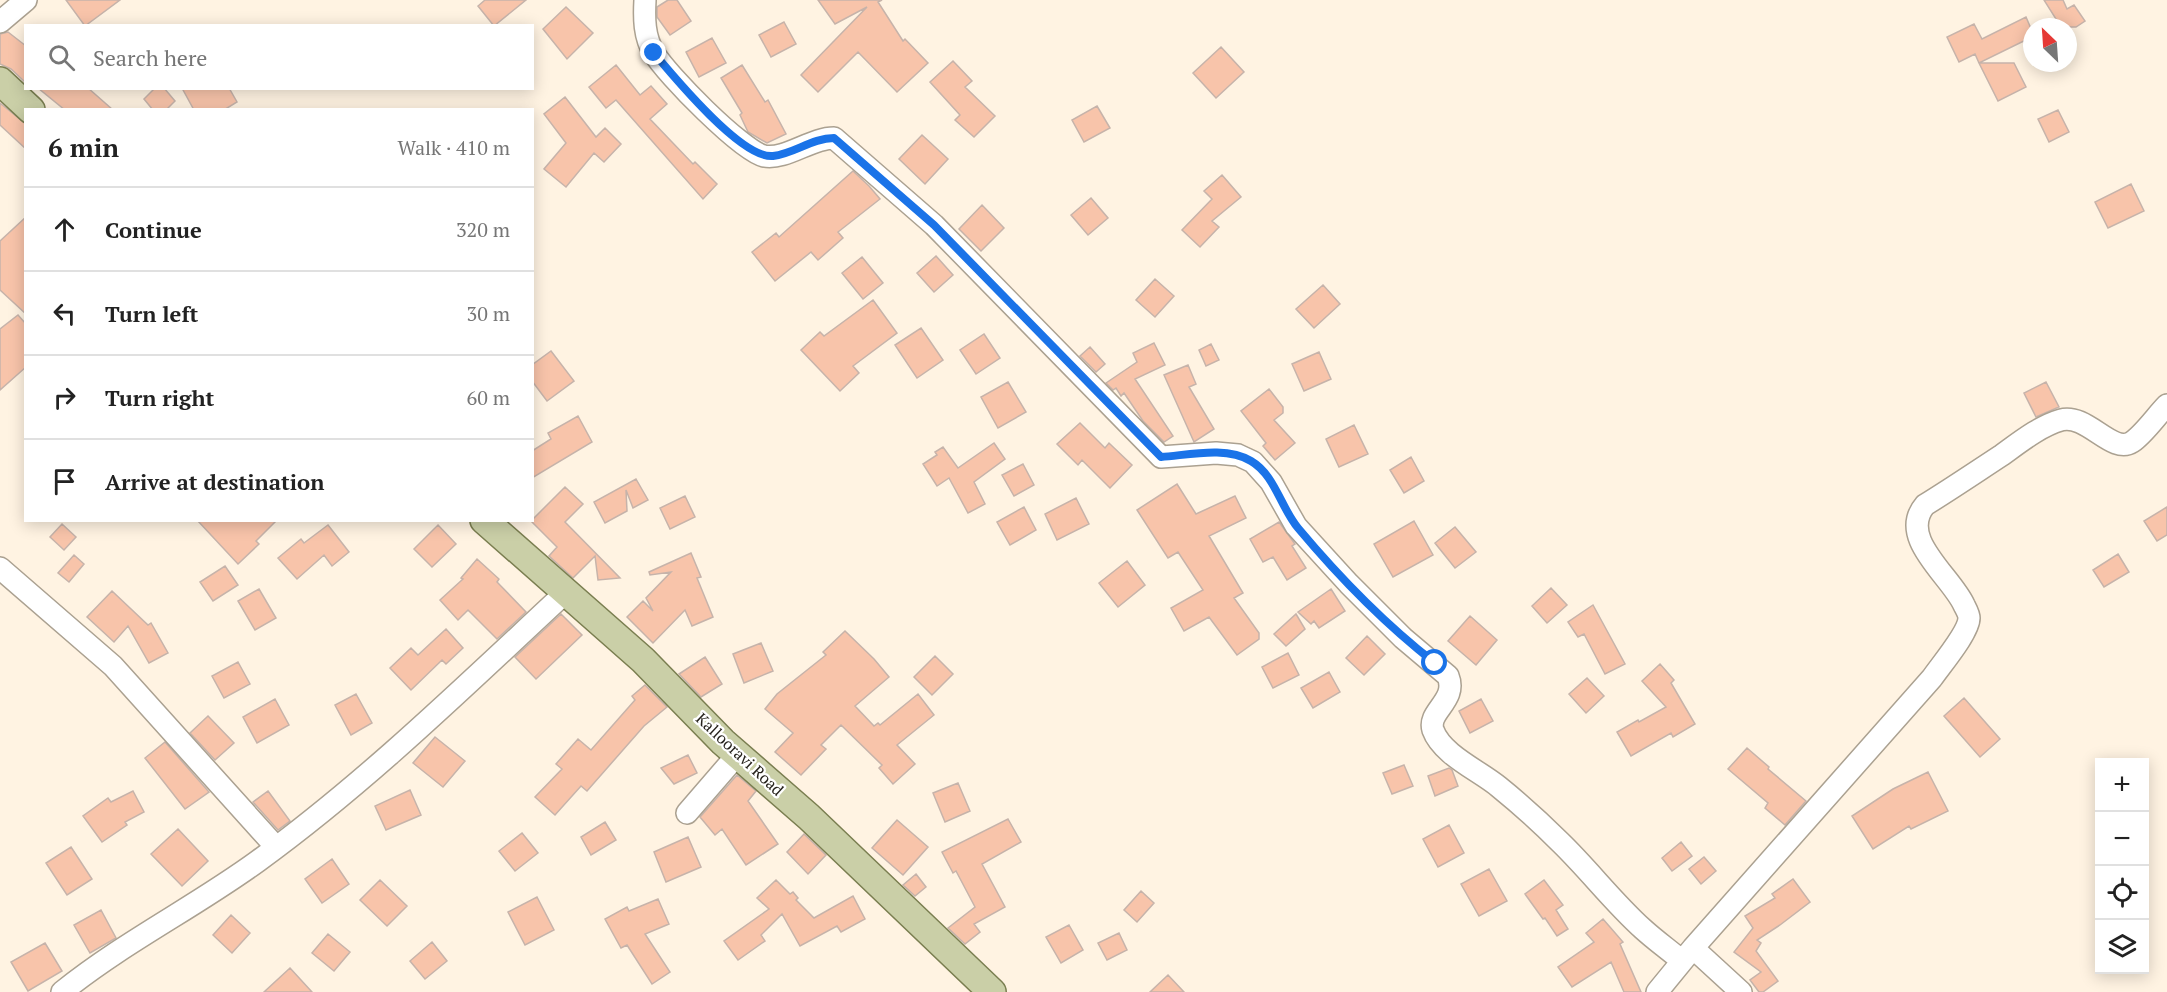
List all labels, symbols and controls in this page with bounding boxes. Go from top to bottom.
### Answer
north arrow [2023,18,2077,72]
search box [24,24,534,90]
route end [640,39,666,65]
icon: search [45,41,78,74]
text: Search here [93,43,207,72]
text: 6 min [48,130,119,164]
text: Walk · 410 m [398,134,510,161]
icon: ahead [48,213,81,246]
text: Continue [105,215,202,244]
text: 320 m [456,216,510,243]
icon: left [48,297,81,330]
text: Turn left [105,299,198,328]
text: 30 m [467,300,510,327]
icon: right [48,381,81,414]
text: Turn right [105,383,214,412]
text: 60 m [467,384,510,411]
icon: arrive [48,465,81,498]
text: Arrive at destination [105,467,324,496]
route start [1421,649,1447,675]
street label: Kallooravi Road [691,708,789,800]
map controls [2095,758,2149,974]
button: + [2095,758,2149,812]
button: − [2095,812,2149,866]
button: locate [2095,866,2149,920]
button: layers [2095,920,2149,974]

